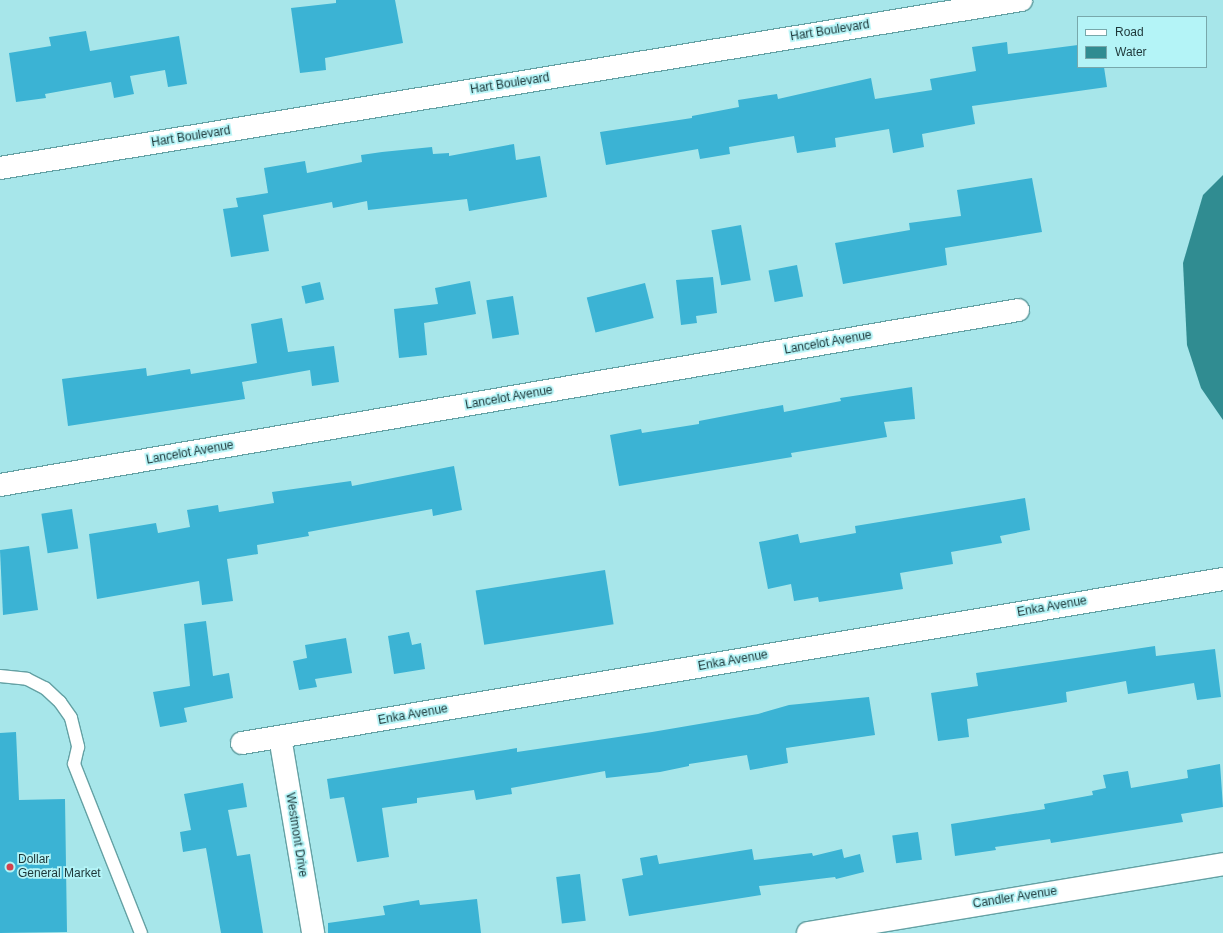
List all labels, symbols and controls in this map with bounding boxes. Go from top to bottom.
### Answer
legend [1077,16,1207,68]
street label: Hart Boulevard [789,18,871,44]
text: Road [1115,25,1144,39]
text: Water [1115,45,1147,59]
street label: Hart Boulevard [469,71,551,97]
street label: Hart Boulevard [150,124,232,150]
street label: Lancelot Avenue [783,328,873,358]
street label: Lancelot Avenue [464,383,554,413]
street label: Lancelot Avenue [145,438,235,468]
street label: Enka Avenue [1016,594,1088,620]
street label: Enka Avenue [697,648,769,674]
street label: Enka Avenue [377,702,449,728]
street label: Westmont Drive [282,792,310,878]
place label: Dollar General Market [18,853,101,881]
marker: Dollar General Market [5,862,15,872]
street label: Candler Avenue [971,884,1059,912]

